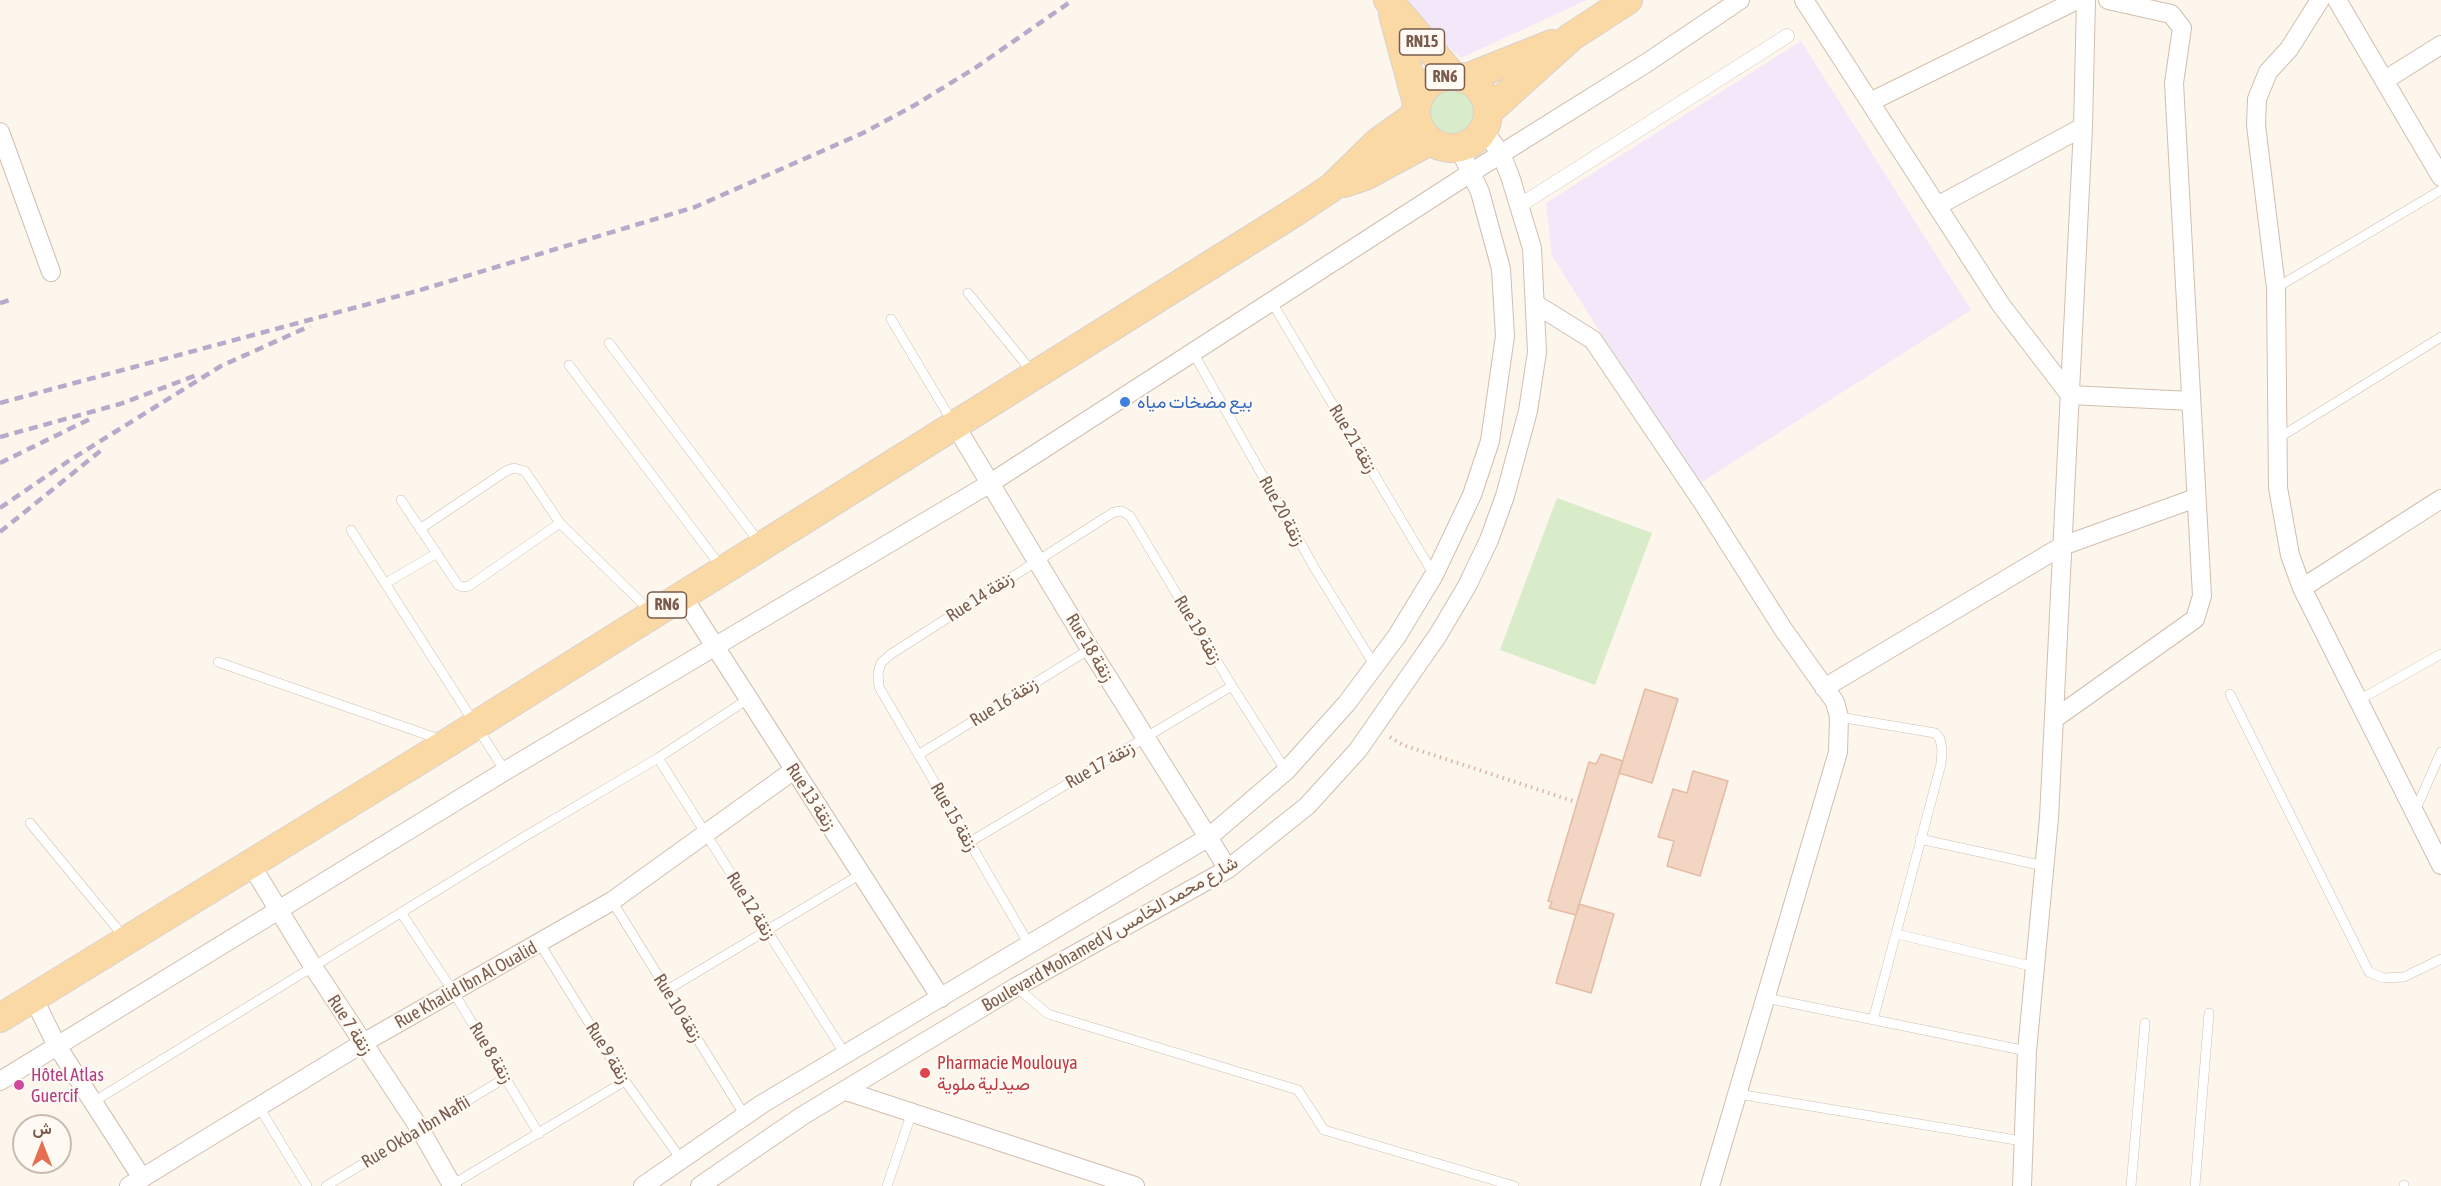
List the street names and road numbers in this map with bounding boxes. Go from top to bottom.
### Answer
road number: RN15 [1400,29,1444,55]
road number: RN6 [1426,64,1464,90]
street label: Rue 21 زنقة [1324,401,1382,477]
street label: Rue 20 زنقة [1254,472,1310,550]
street label: Rue 14 زنقة [942,567,1018,627]
road number: RN6 [648,592,686,618]
street label: Rue 19 زنقة [1169,592,1227,668]
street label: Rue 18 زنقة [1061,610,1119,686]
street label: Rue 16 زنقة [966,673,1042,731]
street label: Rue 17 زنقة [1062,737,1138,793]
street label: Rue 13 زنقة [781,759,841,835]
street label: Rue 15 زنقة [926,779,982,855]
street label: Boulevard Mohamed V شارع محمد الخامس [978,852,1242,1016]
street label: Rue 12 زنقة [722,868,780,944]
street label: Rue Khalid Ibn Al Oualid [391,937,541,1033]
street label: Rue 10 زنقة [649,970,707,1046]
street label: Rue 7 زنقة [323,991,377,1059]
street label: Rue 8 زنقة [464,1018,518,1088]
street label: Rue 9 زنقة [581,1019,635,1087]
street label: Rue Okba Ibn Nafii [358,1091,474,1173]

